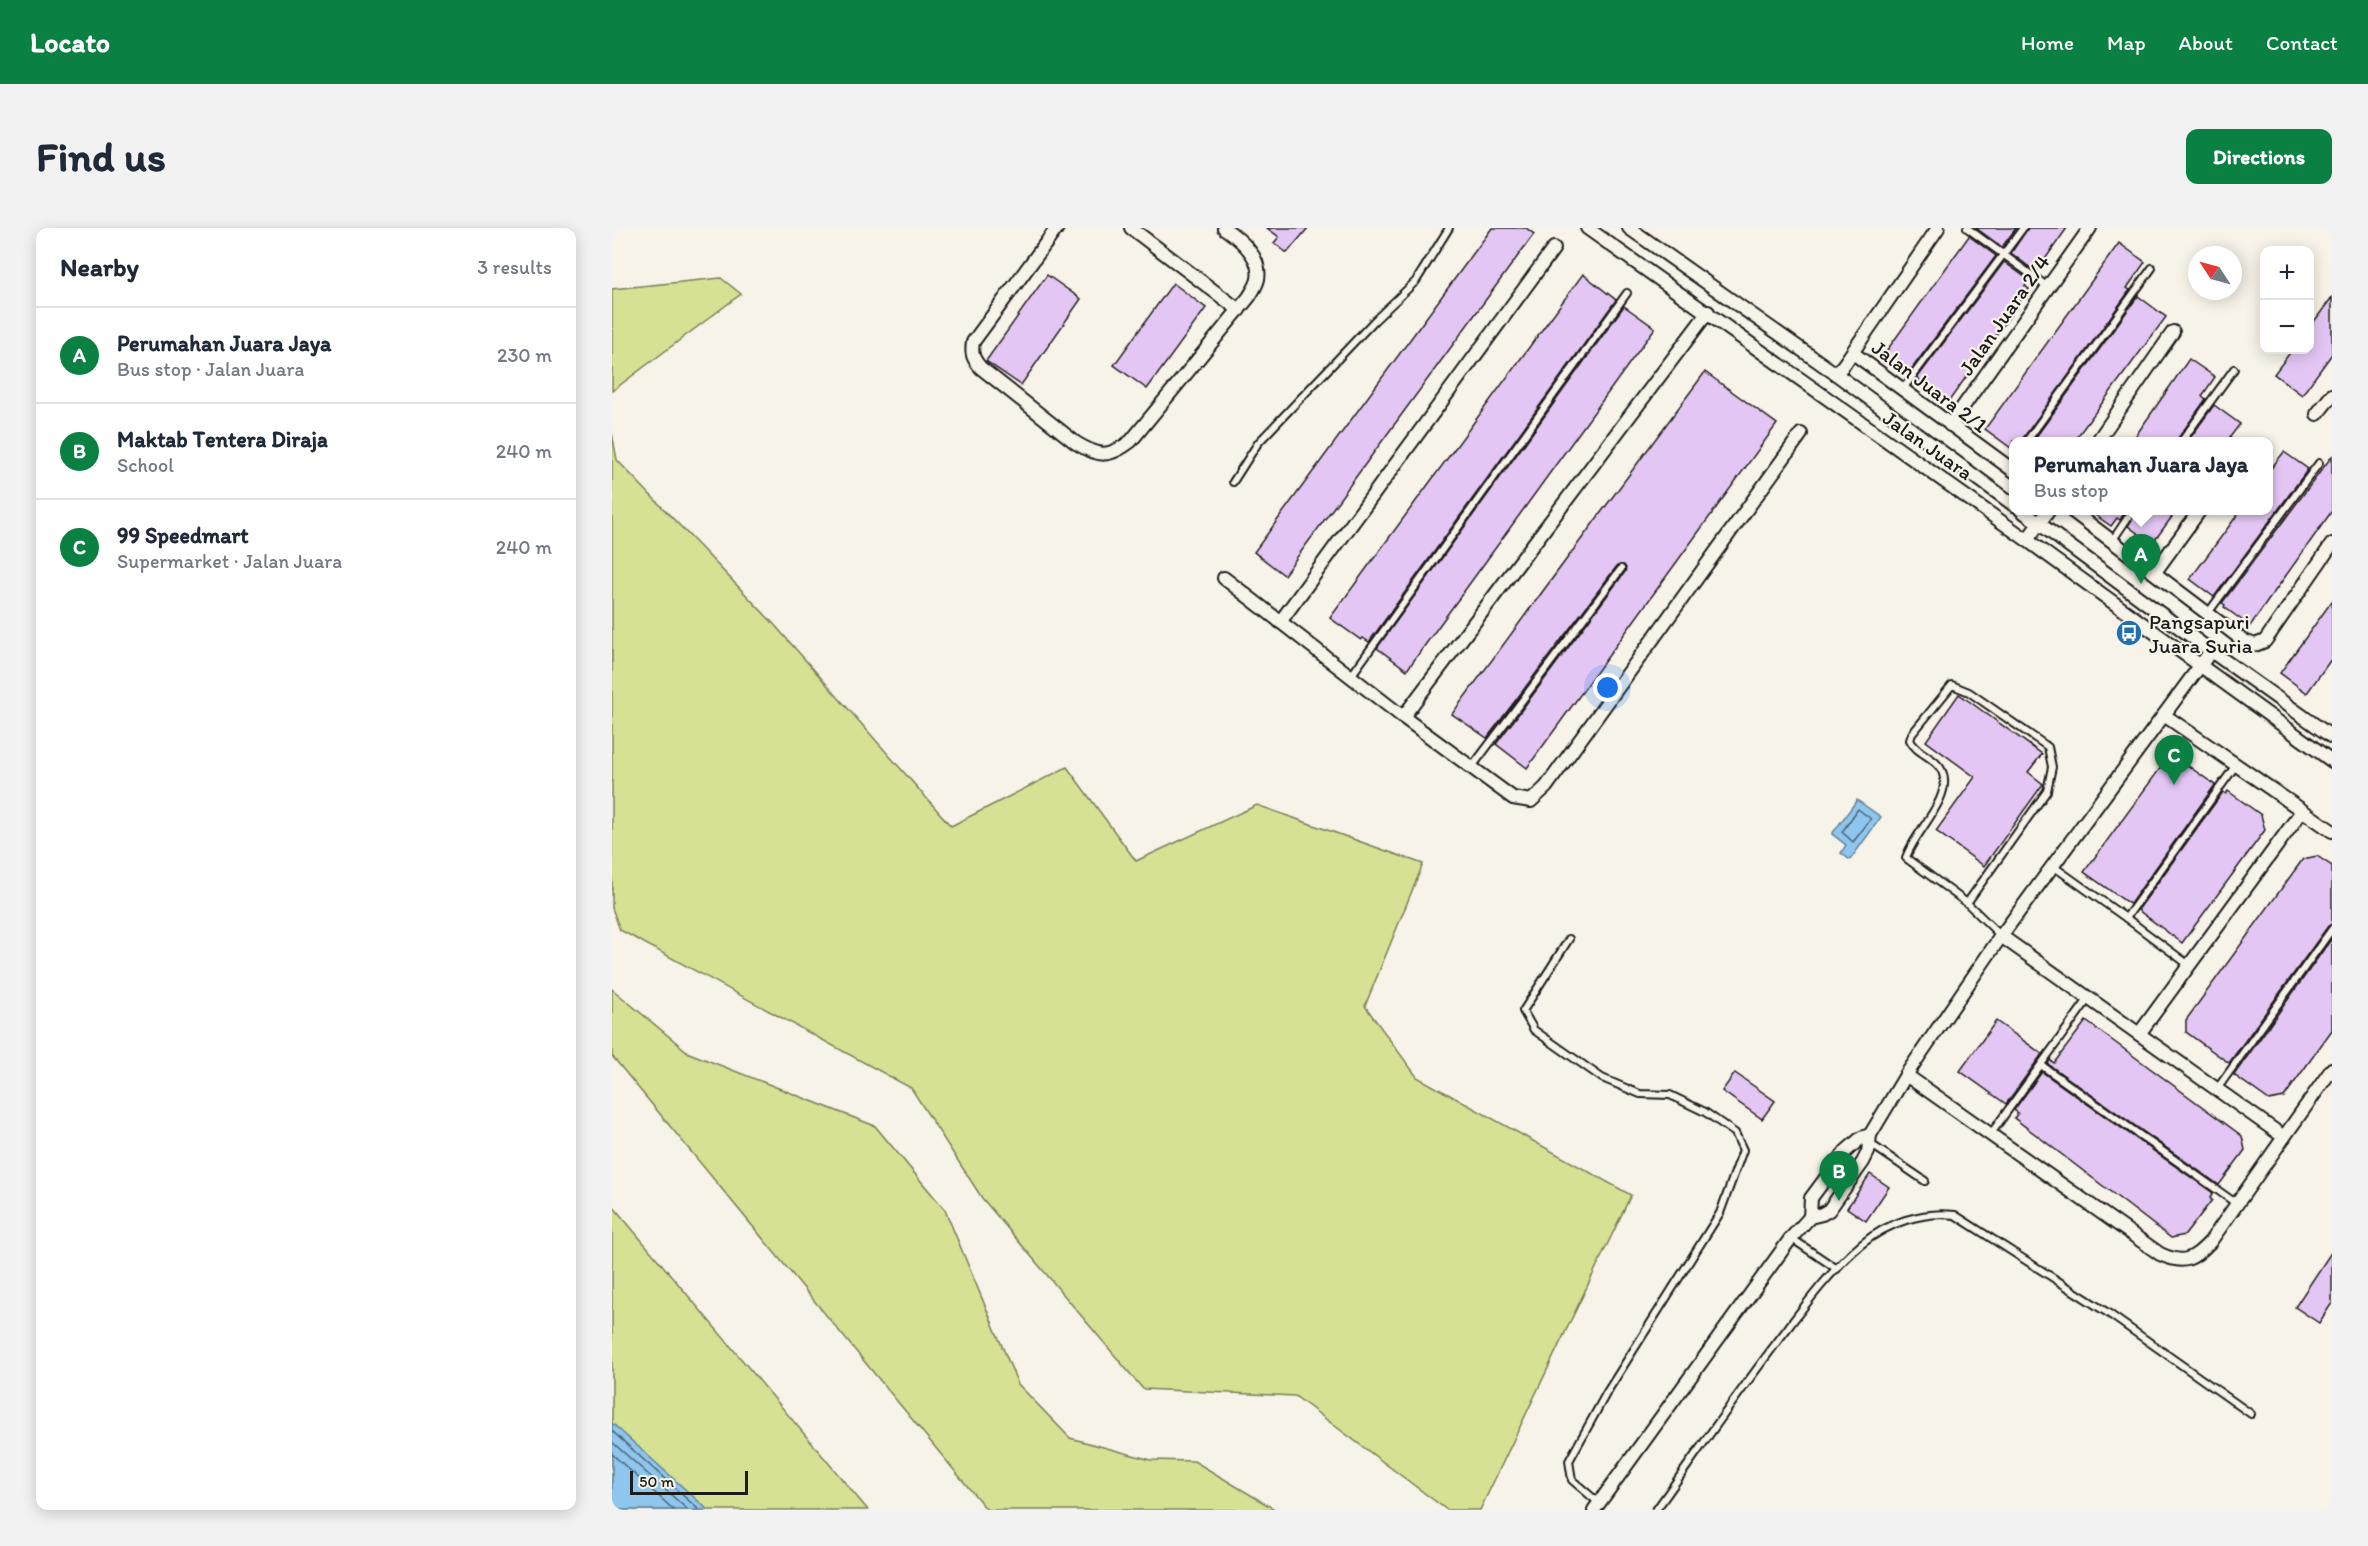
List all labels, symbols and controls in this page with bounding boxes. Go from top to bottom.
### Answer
text: Locato [30,25,110,59]
text: Home [2021,30,2074,55]
text: Map [2107,30,2146,55]
text: About [2179,30,2233,55]
text: Contact [2266,30,2338,55]
button: Directions [2186,129,2332,184]
text: Find us [36,131,166,182]
north arrow [2188,246,2242,300]
map controls [2260,246,2314,354]
button: + [2260,246,2314,300]
street label: Jalan Juara 2/4 [1953,250,2055,380]
text: Nearby [60,251,139,283]
text: 3 results [477,255,552,279]
button: − [2260,300,2314,354]
text: Perumahan Juara Jaya [117,330,332,357]
street label: Jalan Juara 2/1 [1867,334,1993,438]
text: A [73,343,86,367]
text: 230 m [497,343,552,367]
text: Bus stop · Jalan Juara [117,357,304,381]
street label: Jalan Juara [1878,405,1978,485]
text: Maktab Tentera Diraja [117,426,328,453]
popup [2009,437,2273,515]
text: B [73,439,86,463]
text: 240 m [496,439,552,463]
text: Perumahan Juara Jaya [2034,451,2248,478]
text: School [117,453,174,477]
text: Bus stop [2034,478,2108,502]
text: 99 Speedmart [117,522,249,549]
pin: A [2122,534,2161,584]
text: C [73,535,86,559]
text: 240 m [496,535,552,559]
text: Supermarket · Jalan Juara [117,549,342,573]
place label: Pangsapuri Juara Suria [2149,609,2253,658]
bus stop icon: Pangsapuri Juara Suria [2114,618,2144,648]
your location [1593,673,1622,702]
pin: C [2154,736,2194,785]
pin: B [1820,1152,1858,1201]
scale bar [630,1468,748,1496]
text: 50 m [639,1472,674,1491]

